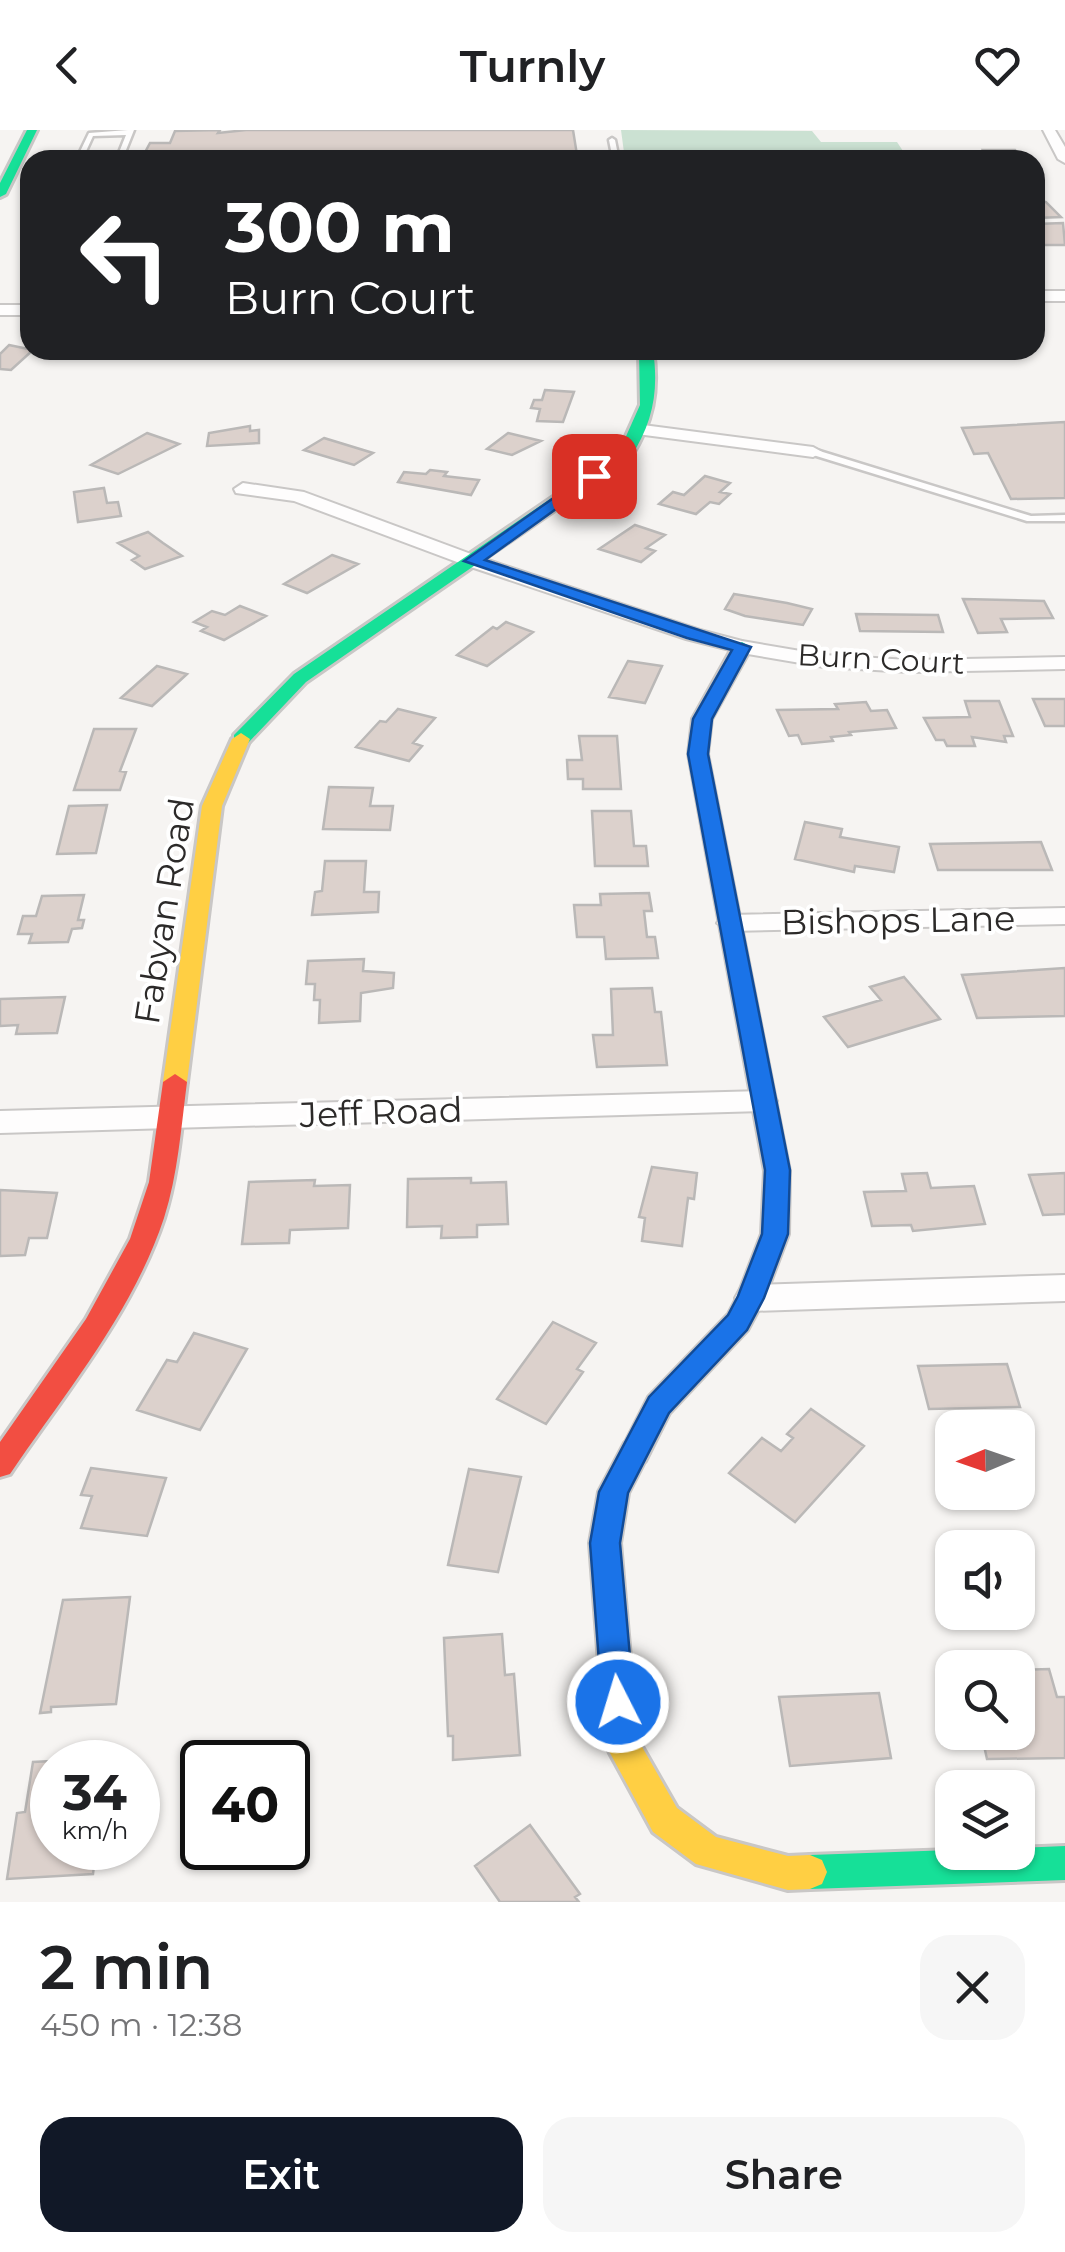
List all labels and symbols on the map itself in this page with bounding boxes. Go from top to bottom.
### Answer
pin [552,434,637,519]
street label: Burn Court [797,636,965,682]
street label: Fabyan Road [125,795,203,1027]
street label: Bishops Lane [780,896,1016,944]
street label: Jeff Road [298,1088,463,1136]
north arrow [935,1410,1035,1510]
position arrow [566,1650,670,1754]
speed limit sign: 40 [180,1740,310,1870]

